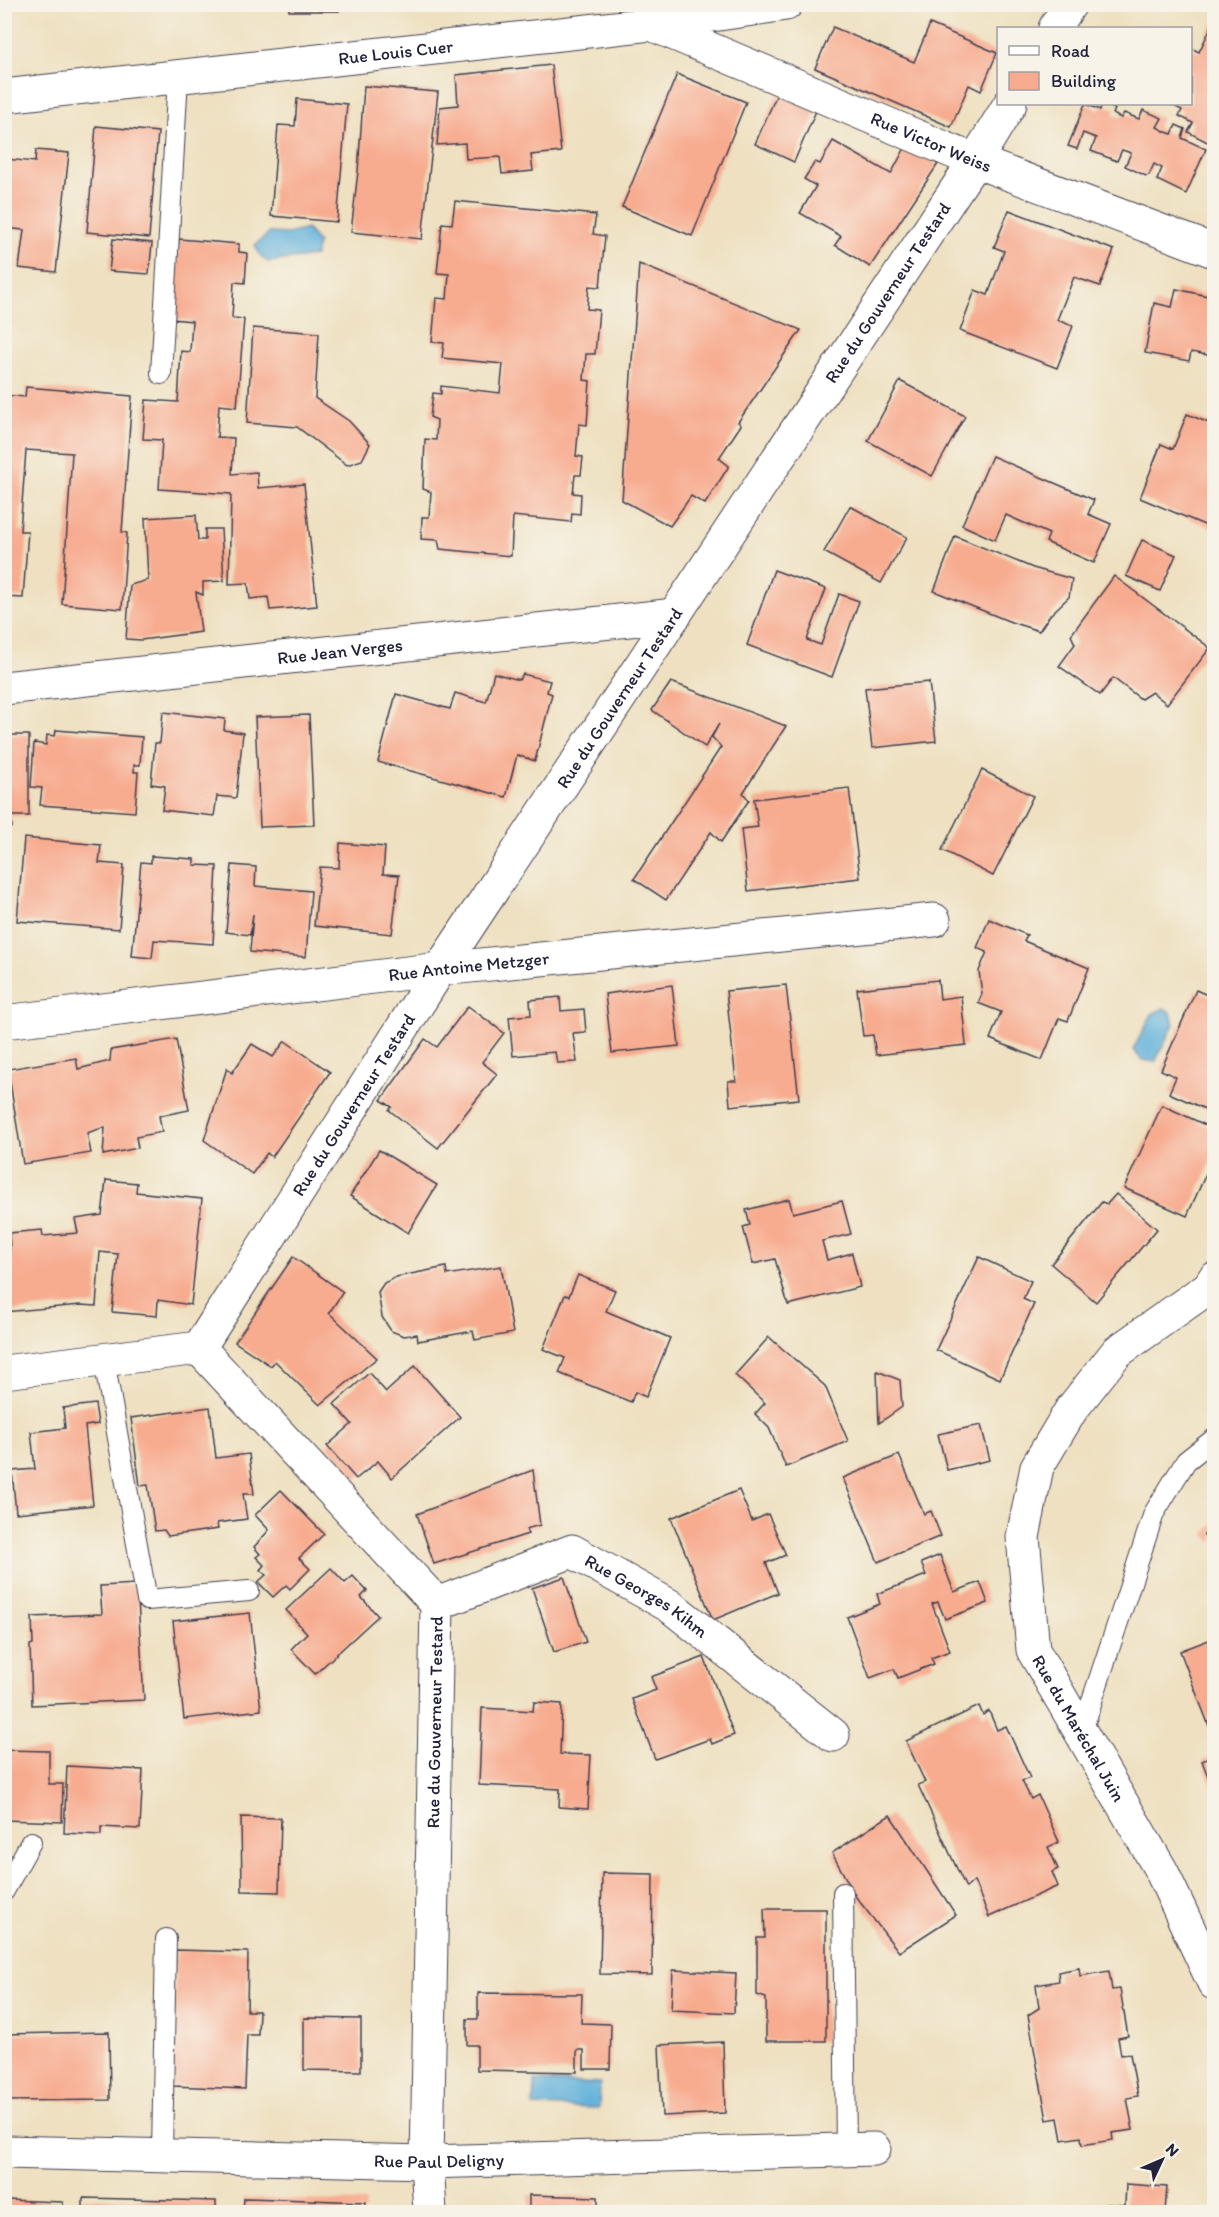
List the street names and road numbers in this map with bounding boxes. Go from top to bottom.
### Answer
street label: Rue Louis Cuer [337,35,454,70]
street label: Rue Victor Weiss [867,107,994,177]
street label: Rue du Gouverneur Testard [820,198,956,387]
street label: Rue du Gouverneur Testard [552,603,687,792]
street label: Rue Jean Verges [276,634,404,669]
street label: Rue Antoine Metzger [387,947,551,986]
street label: Rue du Gouverneur Testard [287,1009,420,1200]
street label: Rue Georges Kihm [581,1549,713,1643]
street label: Rue du Gouverneur Testard [422,1616,448,1828]
street label: Rue du Maréchal Juin [1027,1651,1130,1806]
street label: Rue Paul Deligny [374,2149,505,2173]

